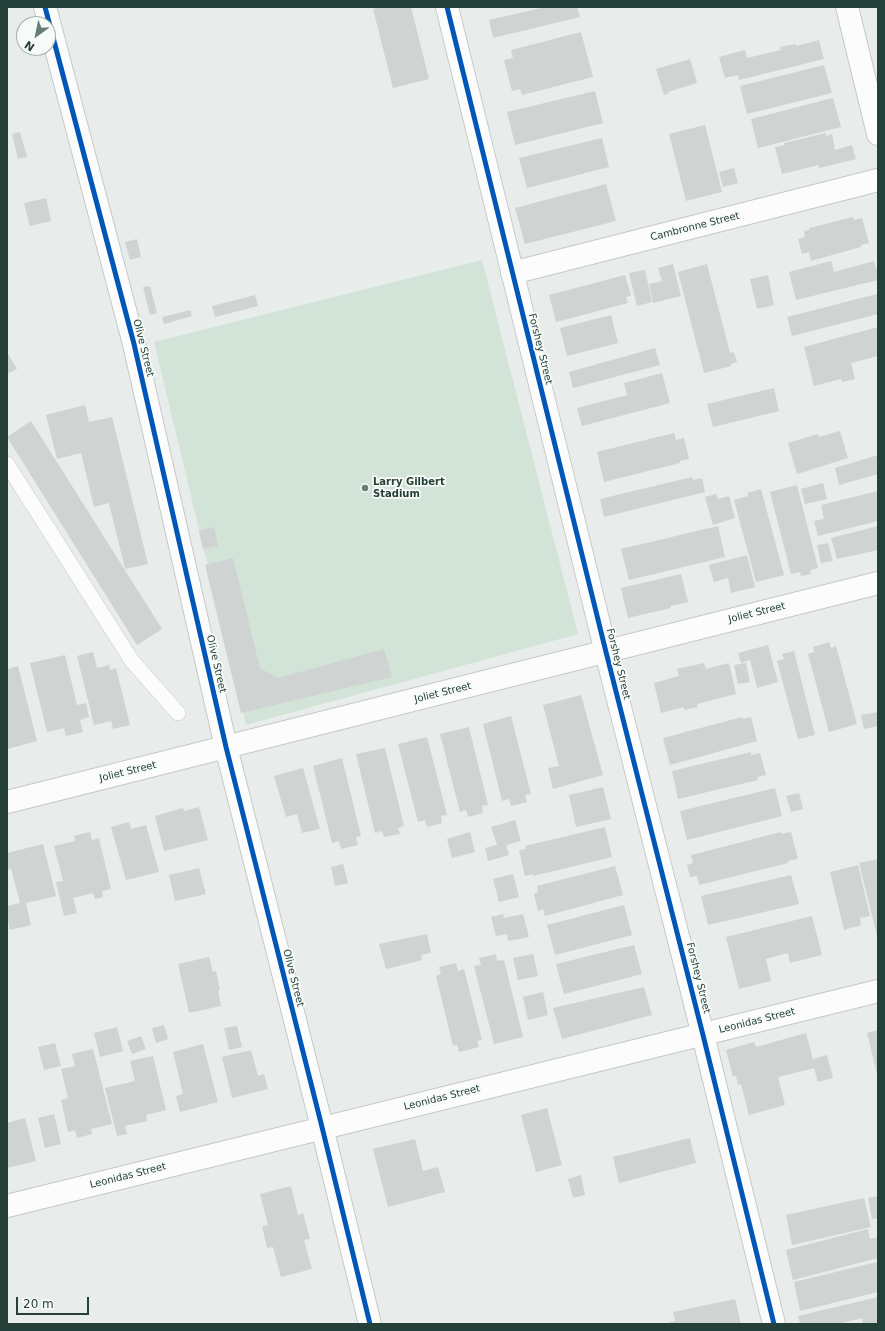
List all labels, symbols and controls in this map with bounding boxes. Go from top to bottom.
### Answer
north arrow [16,16,56,56]
text: N [22,38,37,54]
street label: Cambronne Street [649,210,741,244]
street label: Forshey Street [525,312,555,386]
street label: Olive Street [130,318,156,378]
place label: Larry Gilbert Stadium [373,476,445,500]
marker: Larry Gilbert Stadium [360,483,370,493]
street label: Joliet Street [727,600,787,626]
street label: Forshey Street [603,627,633,701]
street label: Olive Street [204,634,228,694]
street label: Joliet Street [413,680,473,706]
street label: Joliet Street [98,759,158,785]
street label: Forshey Street [683,941,713,1015]
street label: Olive Street [280,948,306,1008]
street label: Leonidas Street [718,1006,796,1036]
street label: Leonidas Street [403,1083,481,1113]
street label: Leonidas Street [89,1161,167,1191]
scale bar [18,1289,91,1315]
text: 20 m [23,1297,54,1311]

